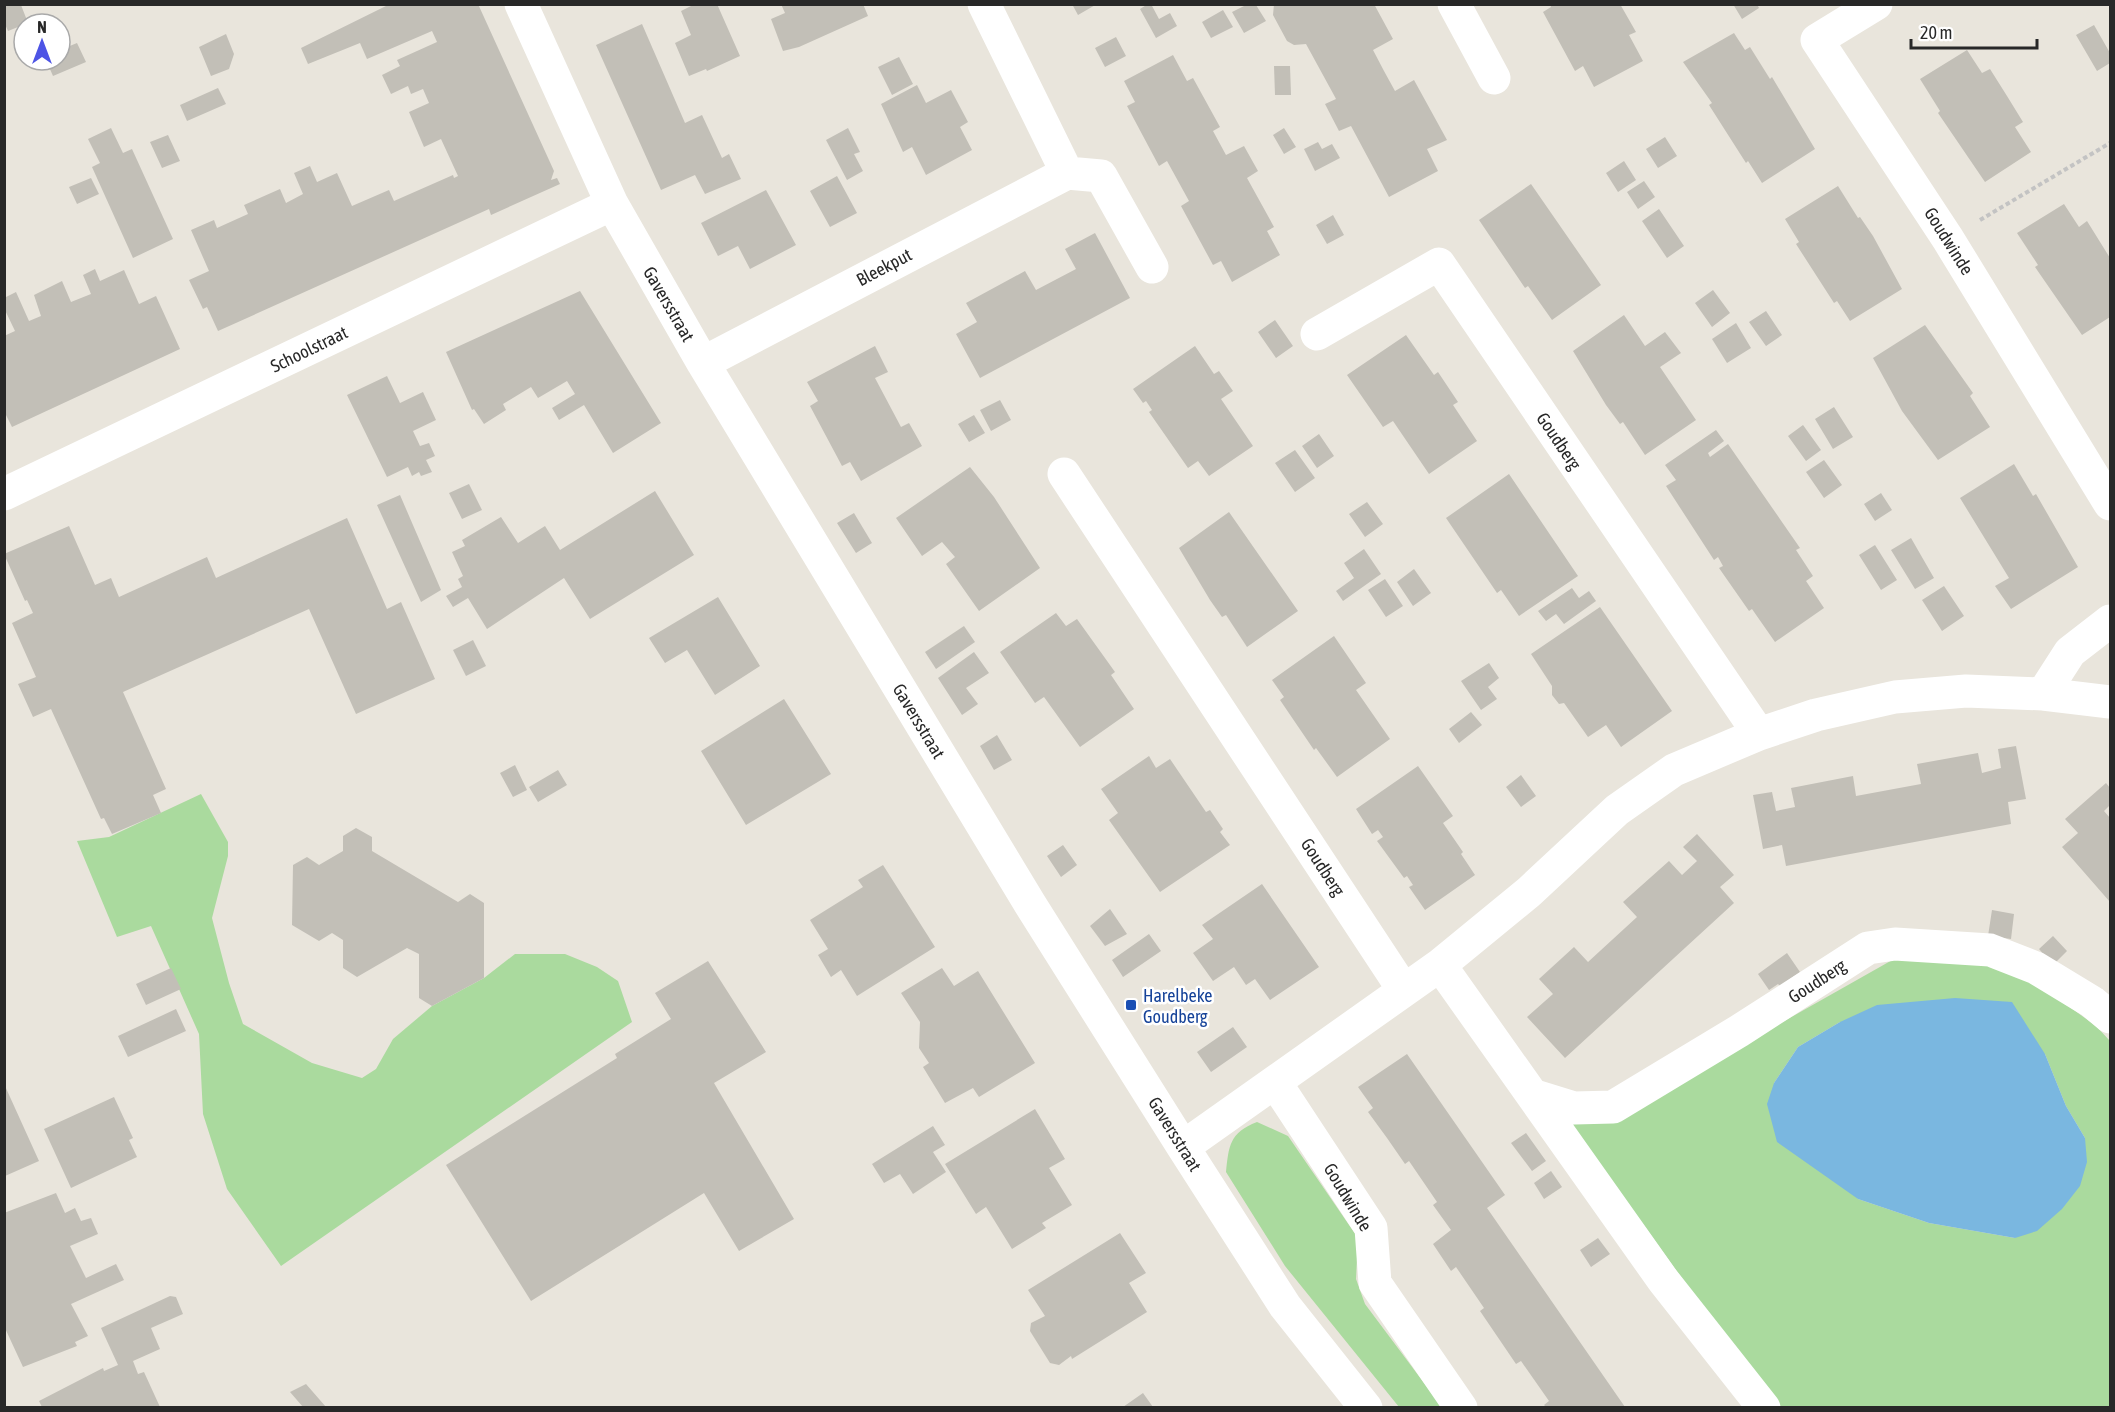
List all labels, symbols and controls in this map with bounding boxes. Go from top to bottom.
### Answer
north arrow [12,12,72,72]
scale bar [1911,12,2037,50]
text: N [37,18,47,36]
text: 20 m [1920,22,1952,43]
street label: Goudwinde [1920,203,1978,279]
street label: Bleekput [853,244,915,290]
street label: Gaversstraat [639,263,699,345]
street label: Schoolstraat [267,321,351,377]
street label: Goudberg [1532,408,1586,474]
street label: Gaversstraat [889,680,949,762]
street label: Goudberg [1297,834,1349,900]
street label: Goudberg [1784,955,1850,1007]
place label: Harelbeke Goudberg [1143,985,1213,1027]
marker: Harelbeke Goudberg [1124,998,1138,1012]
street label: Gaversstraat [1144,1093,1206,1175]
street label: Goudwinde [1320,1159,1376,1235]

